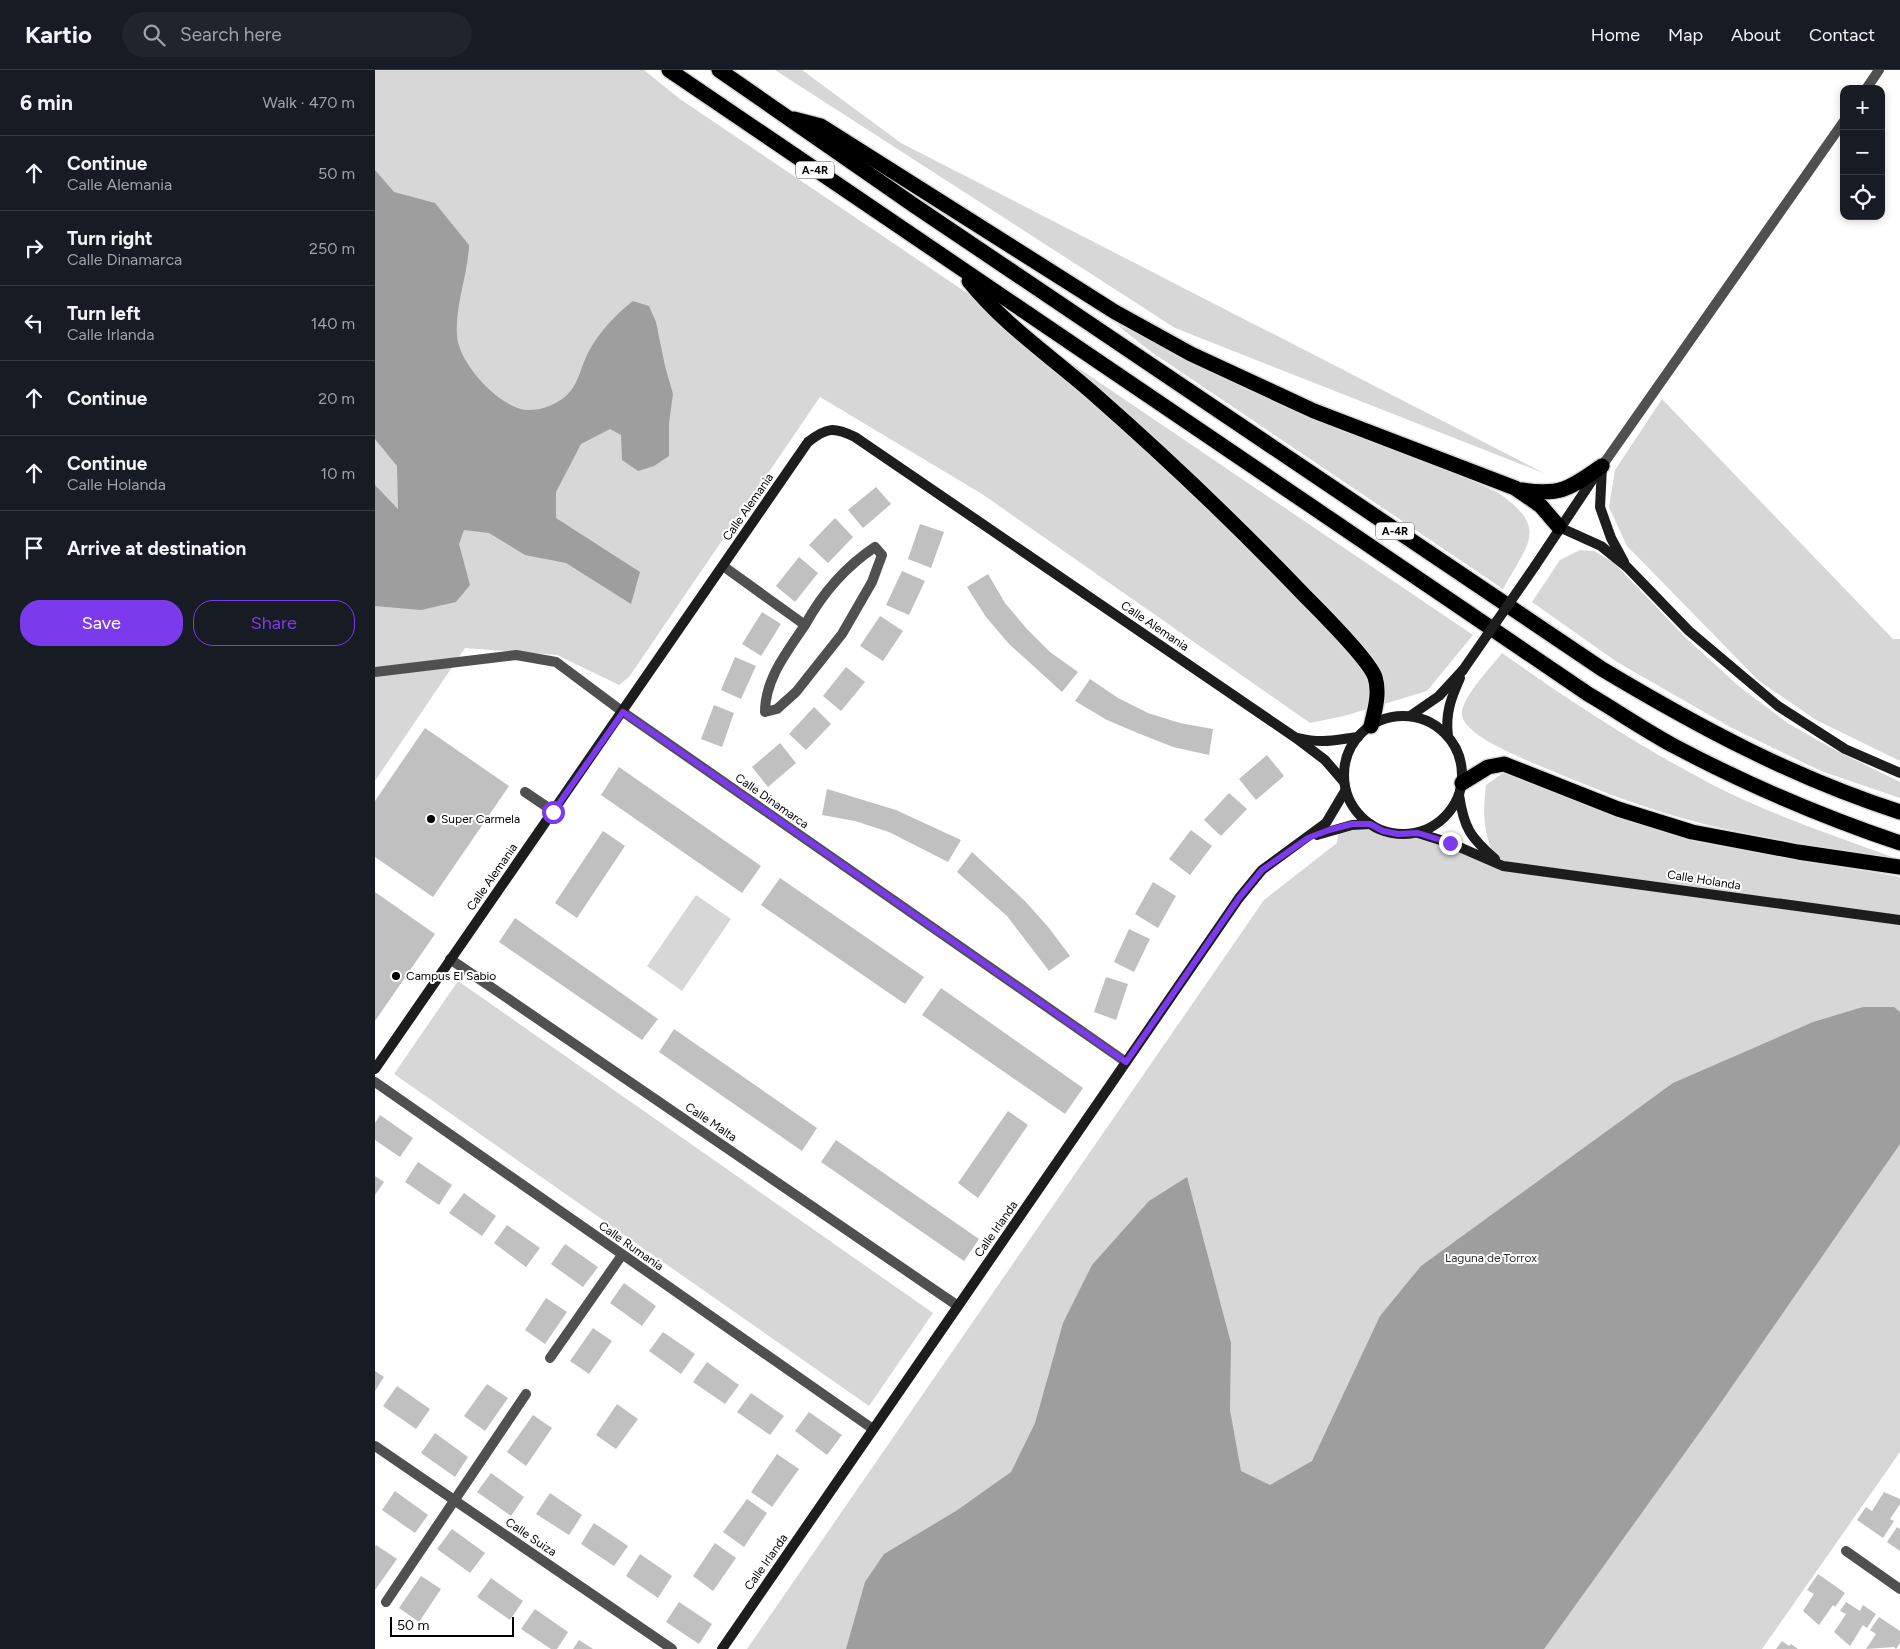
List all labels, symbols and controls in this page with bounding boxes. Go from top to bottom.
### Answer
search box [122,12,472,57]
text: Kartio [25,20,92,49]
icon: search [140,21,168,49]
text: Search here [180,23,282,46]
text: Home [1591,24,1640,46]
text: Map [1668,24,1703,46]
text: About [1731,24,1781,46]
text: Contact [1809,24,1875,46]
map controls [1840,85,1885,220]
button: + [1840,85,1885,130]
text: 6 min [20,90,73,115]
text: Walk · 470 m [263,93,355,112]
button: − [1840,130,1885,175]
text: Continue [67,152,147,175]
icon: ahead [20,159,48,187]
road number: A-4R [796,162,834,178]
text: 50 m [318,164,355,183]
text: Calle Alemania [67,175,172,194]
button: locate [1840,175,1885,220]
text: Turn right [67,227,153,250]
icon: right [20,234,48,262]
text: 250 m [309,239,355,258]
text: Calle Dinamarca [67,250,182,269]
text: Turn left [67,302,141,325]
icon: left [20,309,48,337]
text: 140 m [311,314,355,333]
text: Calle Irlanda [67,325,154,344]
icon: ahead [20,384,48,412]
text: Continue [67,387,147,410]
text: 20 m [318,389,355,408]
text: Continue [67,452,147,475]
icon: ahead [20,459,48,487]
text: 10 m [321,464,355,483]
street label: Calle Alemania [720,471,776,543]
text: Calle Holanda [67,475,166,494]
road number: A-4R [1376,522,1414,540]
icon: arrive [20,534,48,562]
text: Arrive at destination [67,537,246,560]
street label: Calle Alemania [1118,598,1192,654]
button: Save [20,600,183,646]
button: Share [193,600,355,646]
street label: Calle Dinamarca [733,770,811,832]
route start [542,801,565,824]
place label: Super Carmela [441,812,520,826]
marker: Super Carmela [425,813,437,825]
route end [1439,832,1462,855]
street label: Calle Alemania [464,841,520,913]
street label: Calle Holanda [1666,867,1742,893]
place label: Campus El Sabio [406,969,496,983]
marker: Campus El Sabio [390,970,402,982]
street label: Calle Malta [683,1100,739,1144]
street label: Calle Irlanda [971,1198,1021,1260]
street label: Calle Rumanía [596,1219,666,1273]
park label: Laguna de Torrox [1445,1251,1537,1265]
street label: Calle Suiza [503,1515,559,1559]
street label: Calle Irlanda [741,1531,791,1593]
scale bar [390,1614,514,1637]
text: 50 m [397,1617,429,1634]

